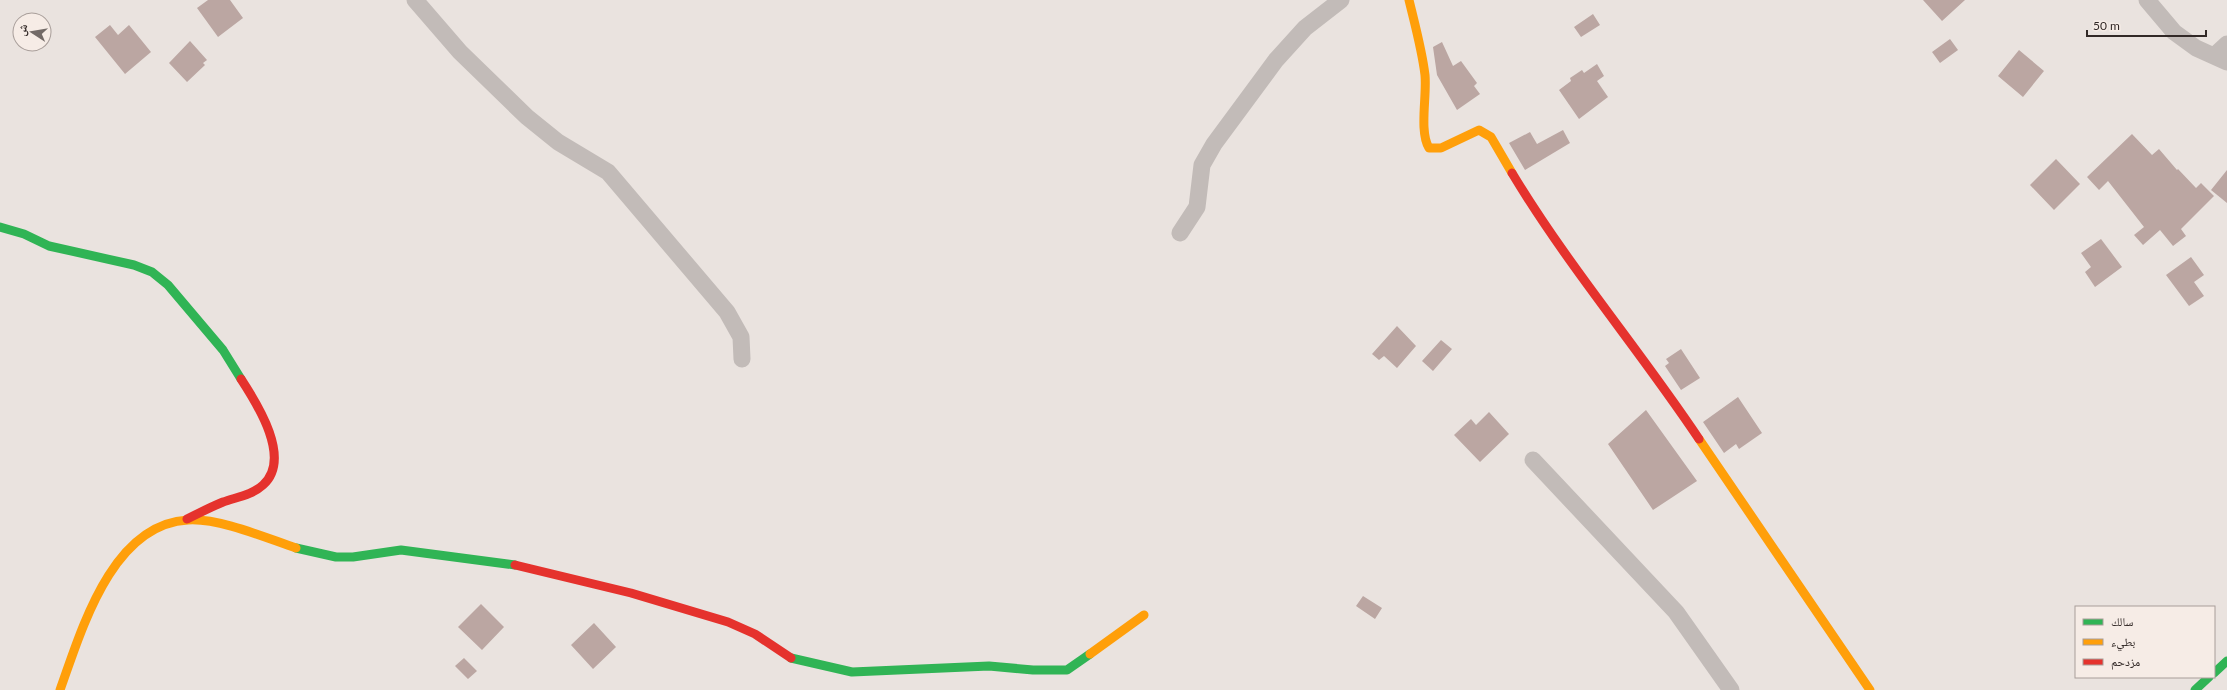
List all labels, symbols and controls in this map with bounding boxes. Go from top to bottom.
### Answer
north arrow [12,12,52,52]
scale bar [2087,12,2206,38]
text: 50 m [2093,18,2120,33]
text: ش [14,22,31,37]
legend [2075,606,2215,678]
text: سالك [2111,614,2133,629]
text: بطيء [2111,634,2135,652]
text: مزدحم [2111,654,2140,670]

